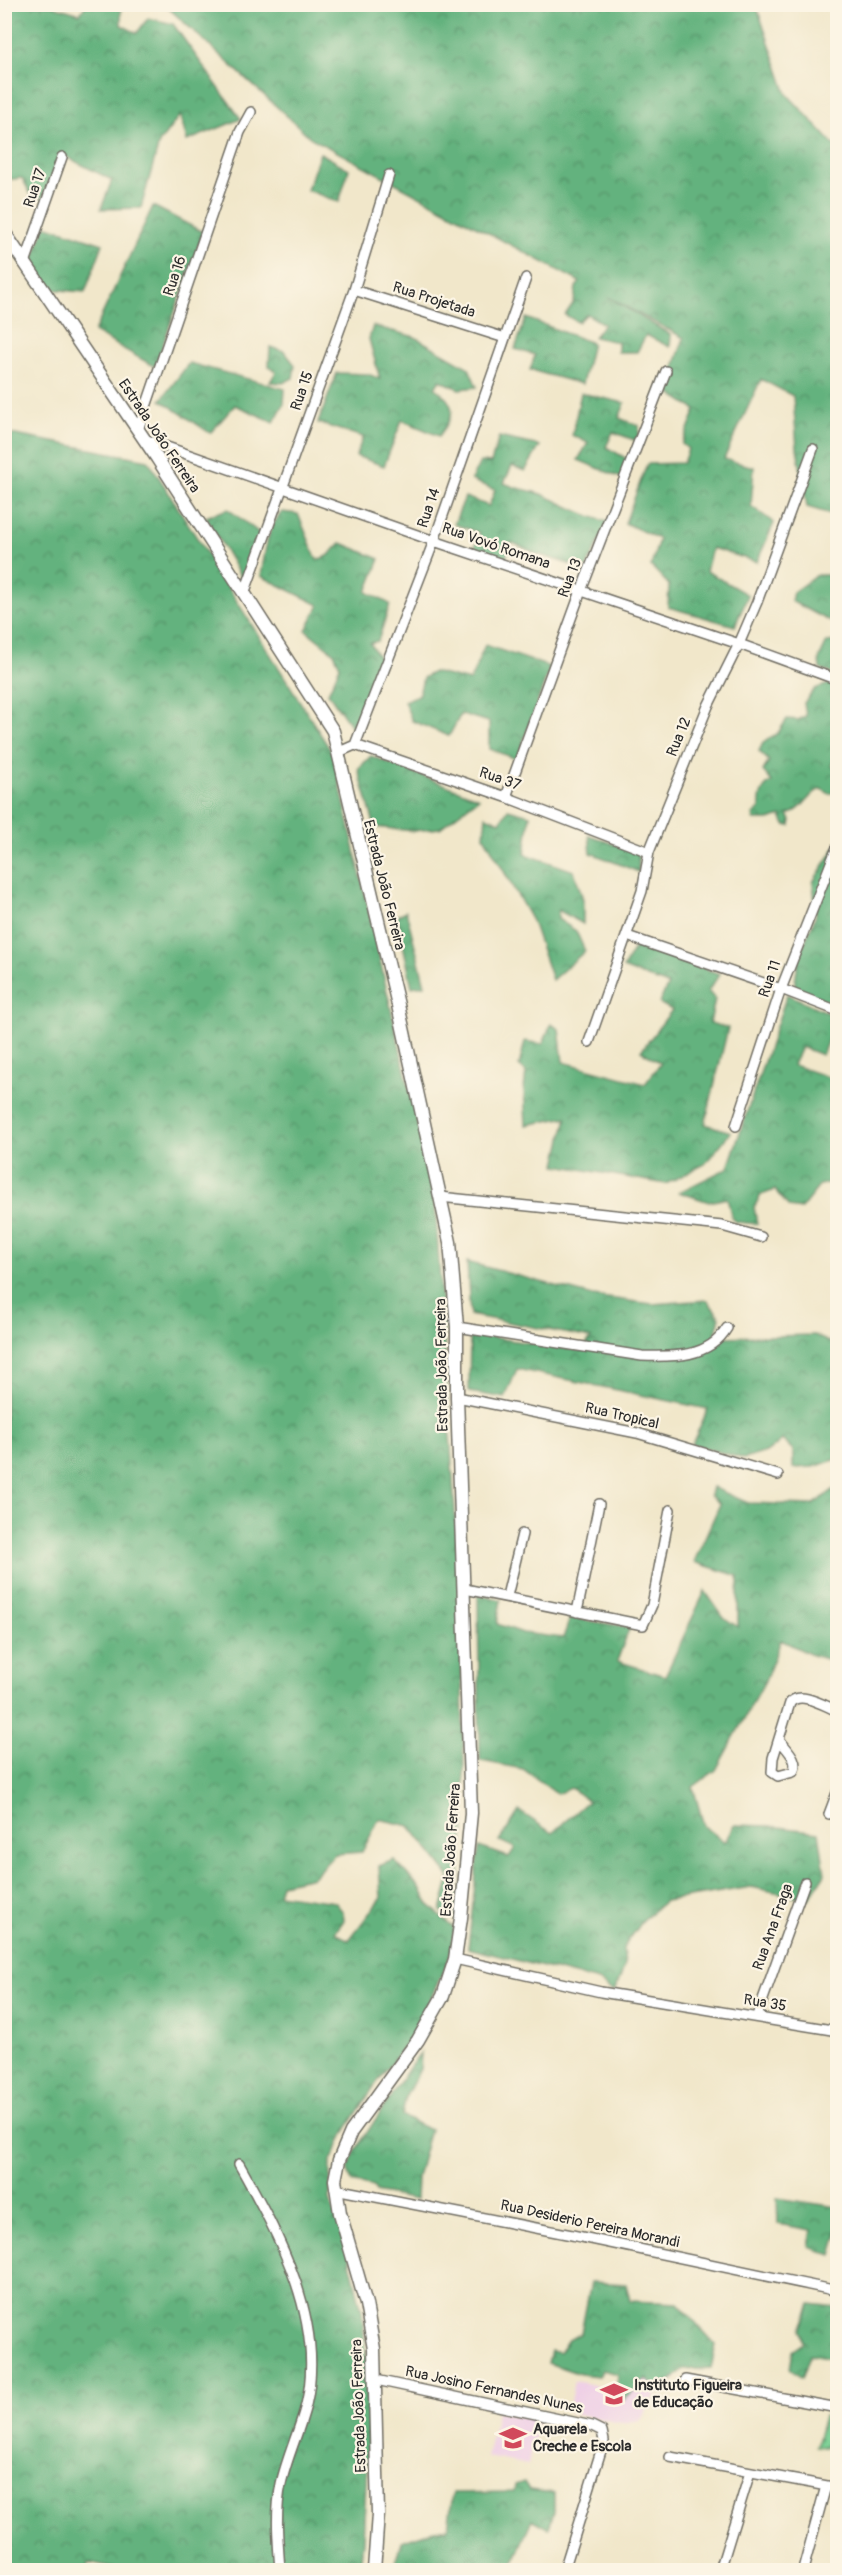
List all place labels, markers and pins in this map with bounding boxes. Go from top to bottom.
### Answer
place label: Instituto Figueira de Educação [634,2376,742,2412]
school or university icon: Instituto Figueira de Educação [599,2379,629,2409]
place label: Aquarela Creche e Escola [533,2420,631,2456]
school or university icon: Aquarela Creche e Escola [498,2423,528,2453]

